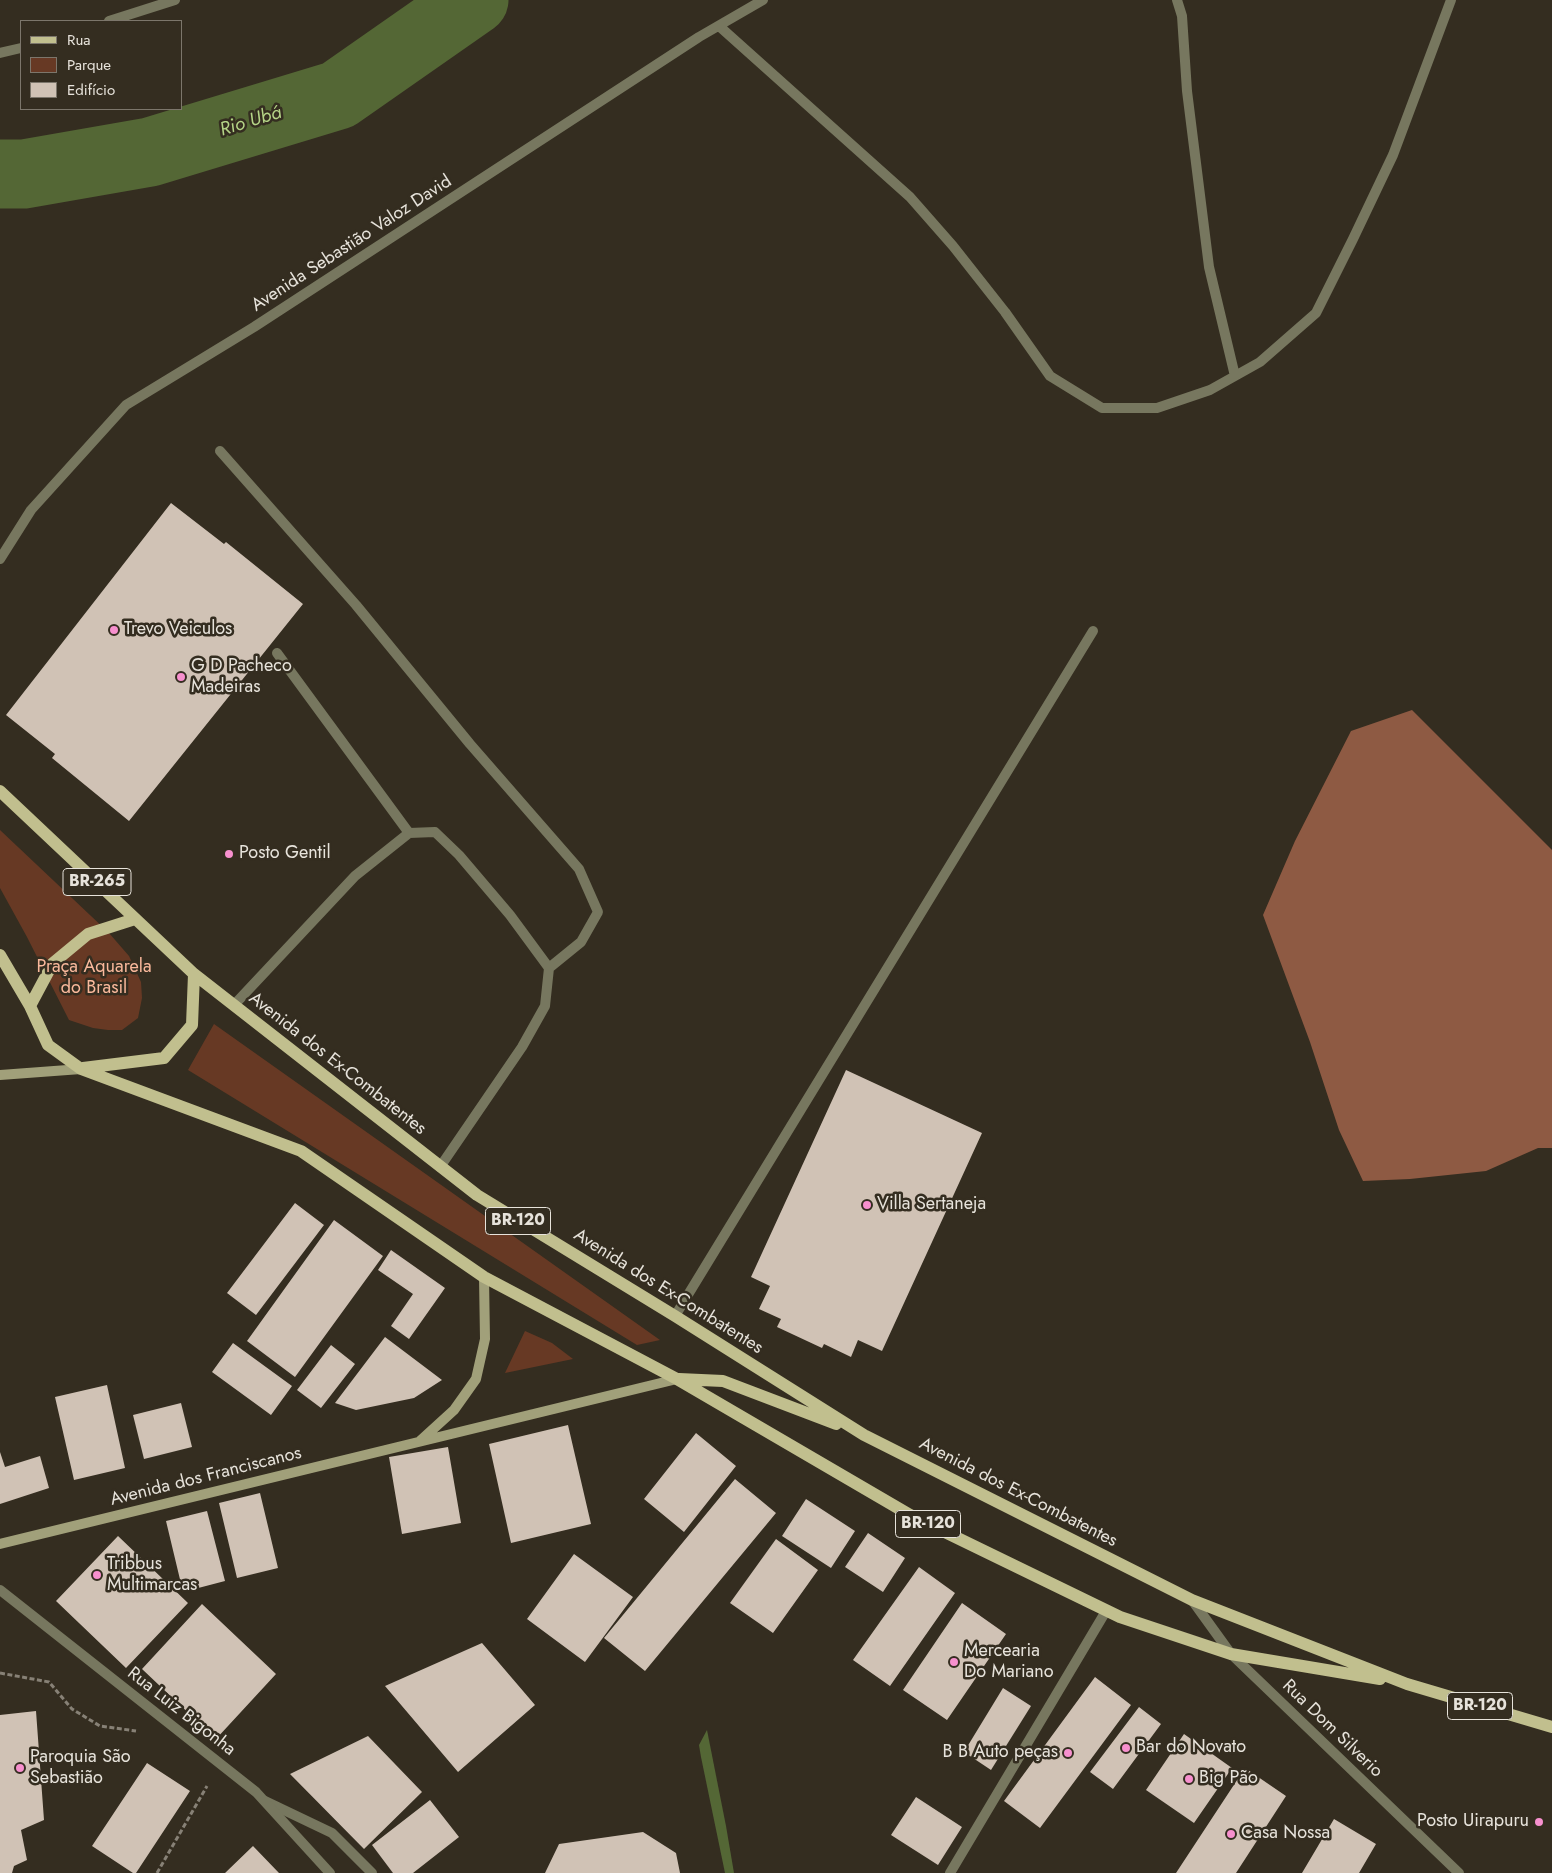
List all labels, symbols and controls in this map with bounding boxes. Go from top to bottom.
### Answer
legend [20,20,182,110]
text: Rua [67,29,91,51]
text: Parque [67,54,111,76]
text: Edifício [67,79,115,101]
water label: Rio Ubá [217,102,285,142]
street label: Avenida Sebastião Valoz David [248,171,456,317]
place label: Trevo Veiculos [124,619,232,641]
marker: Trevo Veiculos [108,624,120,636]
place label: G D Pacheco Madeiras [191,656,292,699]
marker: G D Pacheco Madeiras [175,671,187,683]
place label: Posto Gentil [239,843,331,865]
marker: Posto Gentil [223,848,235,860]
road number: BR-265 [63,869,131,896]
park label: Praça Aquarela do Brasil [36,957,152,1000]
street label: Avenida dos Ex-Combatentes [244,988,430,1140]
place label: Villa Sertaneja [877,1194,986,1216]
marker: Villa Sertaneja [861,1199,873,1211]
road number: BR-120 [486,1208,550,1234]
street label: Avenida dos Ex-Combatentes [569,1225,767,1359]
street label: Avenida dos Ex-Combatentes [915,1434,1121,1552]
street label: Avenida dos Franciscanos [108,1443,304,1511]
road number: BR-120 [896,1510,960,1538]
place label: Tribbus Multimarcas [107,1554,197,1596]
marker: Tribbus Multimarcas [91,1569,103,1581]
place label: Mercearia Do Mariano [964,1641,1053,1684]
marker: Mercearia Do Mariano [948,1656,960,1668]
street label: Rua Luiz Bigonha [123,1663,239,1761]
street label: Rua Dom Silverio [1277,1676,1387,1782]
road number: BR-120 [1448,1692,1512,1720]
place label: Bar do Novato [1136,1737,1246,1759]
place label: B B Auto peças [943,1742,1058,1764]
marker: Bar do Novato [1120,1742,1132,1754]
place label: Paroquia São Sebastião [30,1747,131,1790]
marker: B B Auto peças [1062,1747,1074,1759]
marker: Paroquia São Sebastião [14,1762,26,1774]
place label: Big Pão [1199,1768,1258,1790]
marker: Big Pão [1183,1773,1195,1785]
place label: Posto Uirapuru [1417,1811,1529,1833]
marker: Posto Uirapuru [1533,1816,1545,1828]
place label: Casa Nossa [1241,1823,1330,1845]
marker: Casa Nossa [1225,1828,1237,1840]

